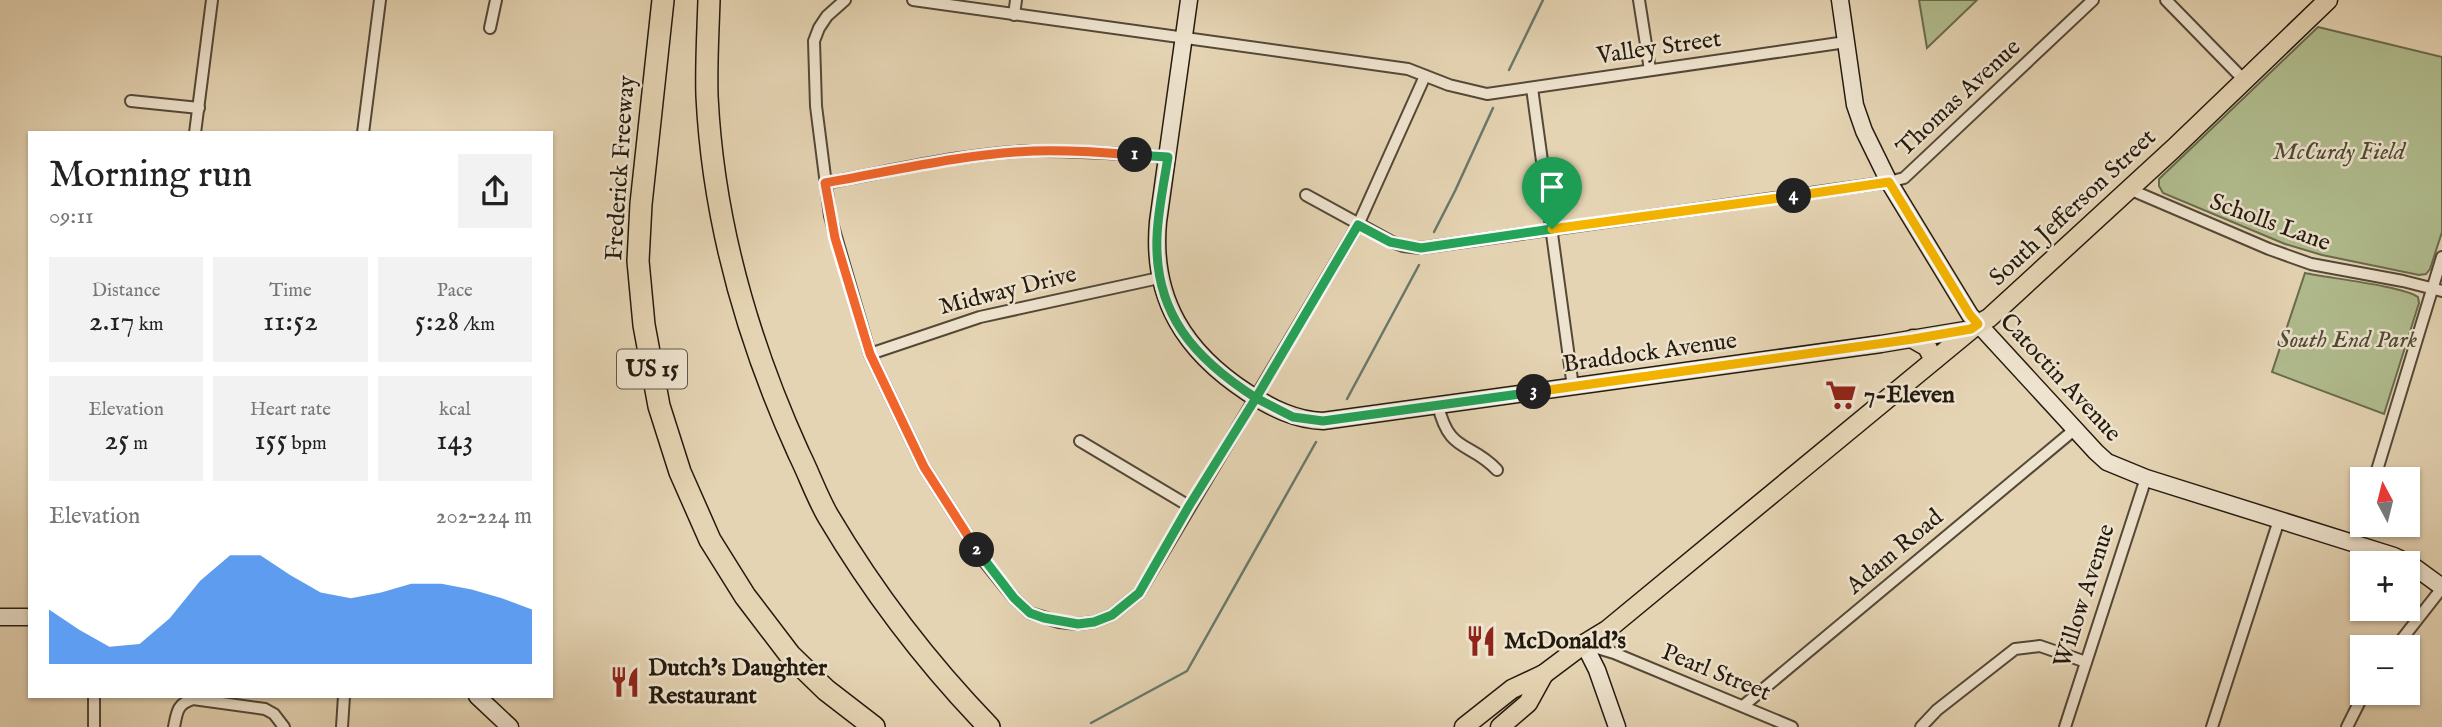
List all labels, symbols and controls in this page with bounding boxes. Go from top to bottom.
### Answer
street label: Valley Street [1594,24,1723,72]
street label: Thomas Avenue [1890,32,2028,164]
street label: Frederick Freeway [599,74,643,262]
street label: South Jefferson Street [1983,123,2163,293]
park label: McCurdy Field [2273,137,2407,168]
pin: 1 [1118,138,1152,172]
text: 1 [1131,142,1138,166]
text: Morning run [49,152,252,200]
button: share [458,154,532,228]
pin [1522,157,1582,229]
icon: arrive [1533,168,1571,206]
pin: 4 [1776,178,1812,214]
text: 4 [1789,183,1798,207]
street label: Scholls Lane [2205,187,2335,259]
text: 09:11 [49,202,94,231]
street label: Midway Drive [936,259,1080,323]
text: Distance [92,279,161,303]
text: Time [269,279,312,303]
text: Pace [437,279,473,303]
text: 2.17 [89,303,135,341]
text: 11:52 [263,303,318,341]
text: 5:28 [415,303,459,341]
street label: Catoctin Avenue [1992,307,2128,449]
text: km [135,313,164,337]
text: /km [459,313,495,337]
street label: Braddock Avenue [1561,325,1739,381]
park label: South End Park [2277,325,2417,356]
road number: US 15 [617,350,687,388]
pin: 3 [1516,374,1552,410]
supermarket icon: 7-Eleven [1824,378,1858,412]
text: 3 [1530,379,1537,403]
place label: 7-Eleven [1864,380,1955,411]
text: Elevation [88,398,164,422]
text: Heart rate [250,398,331,422]
text: kcal [439,398,471,422]
text: 25 [104,422,129,460]
text: 155 [254,422,287,460]
text: 143 [436,422,473,460]
text: m [129,432,148,456]
text: bpm [287,432,327,456]
north arrow [2350,467,2420,537]
map controls [2350,467,2420,705]
text: Elevation [49,502,140,531]
text: 202–224 m [436,502,532,531]
street label: Adam Road [1839,502,1950,602]
street label: Willow Avenue [2047,520,2123,672]
pin: 2 [960,532,995,568]
text: 2 [972,537,981,561]
button: + [2350,551,2420,621]
restaurant icon: McDonald's [1464,624,1498,658]
place label: McDonald's [1504,626,1627,657]
button: − [2350,635,2420,705]
street label: Pearl Street [1657,637,1775,709]
place label: Dutch's Daughter Restaurant [648,653,827,712]
restaurant icon: Dutch's Daughter Restaurant [608,665,642,699]

